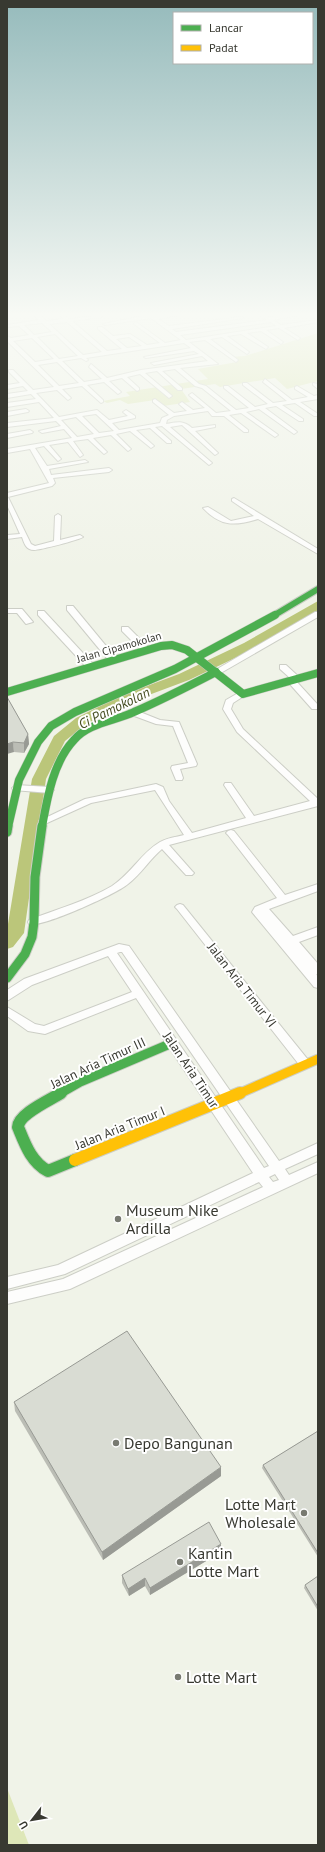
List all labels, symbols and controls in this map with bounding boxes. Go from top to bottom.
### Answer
legend [173,12,313,64]
text: Lancar [209,20,243,35]
text: Padat [209,40,238,55]
street label: Jalan Cipamokolan [74,628,163,666]
water label: Ci Pamokolan [75,683,153,733]
street label: Jalan Aria Timur VI [203,939,280,1031]
street label: Jalan Aria Timur [159,1028,223,1112]
street label: Jalan Aria Timur III [47,1033,148,1093]
street label: Jalan Aria Timur I [72,1102,168,1154]
place label: Museum Nike Ardilla [126,1200,219,1238]
marker: Museum Nike Ardilla [113,1214,123,1224]
place label: Depo Bangunan [124,1433,233,1453]
marker: Depo Bangunan [111,1438,121,1448]
place label: Lotte Mart Wholesale [225,1494,297,1532]
marker: Lotte Mart Wholesale [299,1508,309,1518]
place label: Kantin Lotte Mart [188,1543,259,1581]
marker: Kantin Lotte Mart [175,1557,185,1567]
place label: Lotte Mart [186,1667,257,1687]
marker: Lotte Mart [173,1672,183,1682]
north arrow [12,1800,52,1840]
text: U [16,1819,31,1832]

